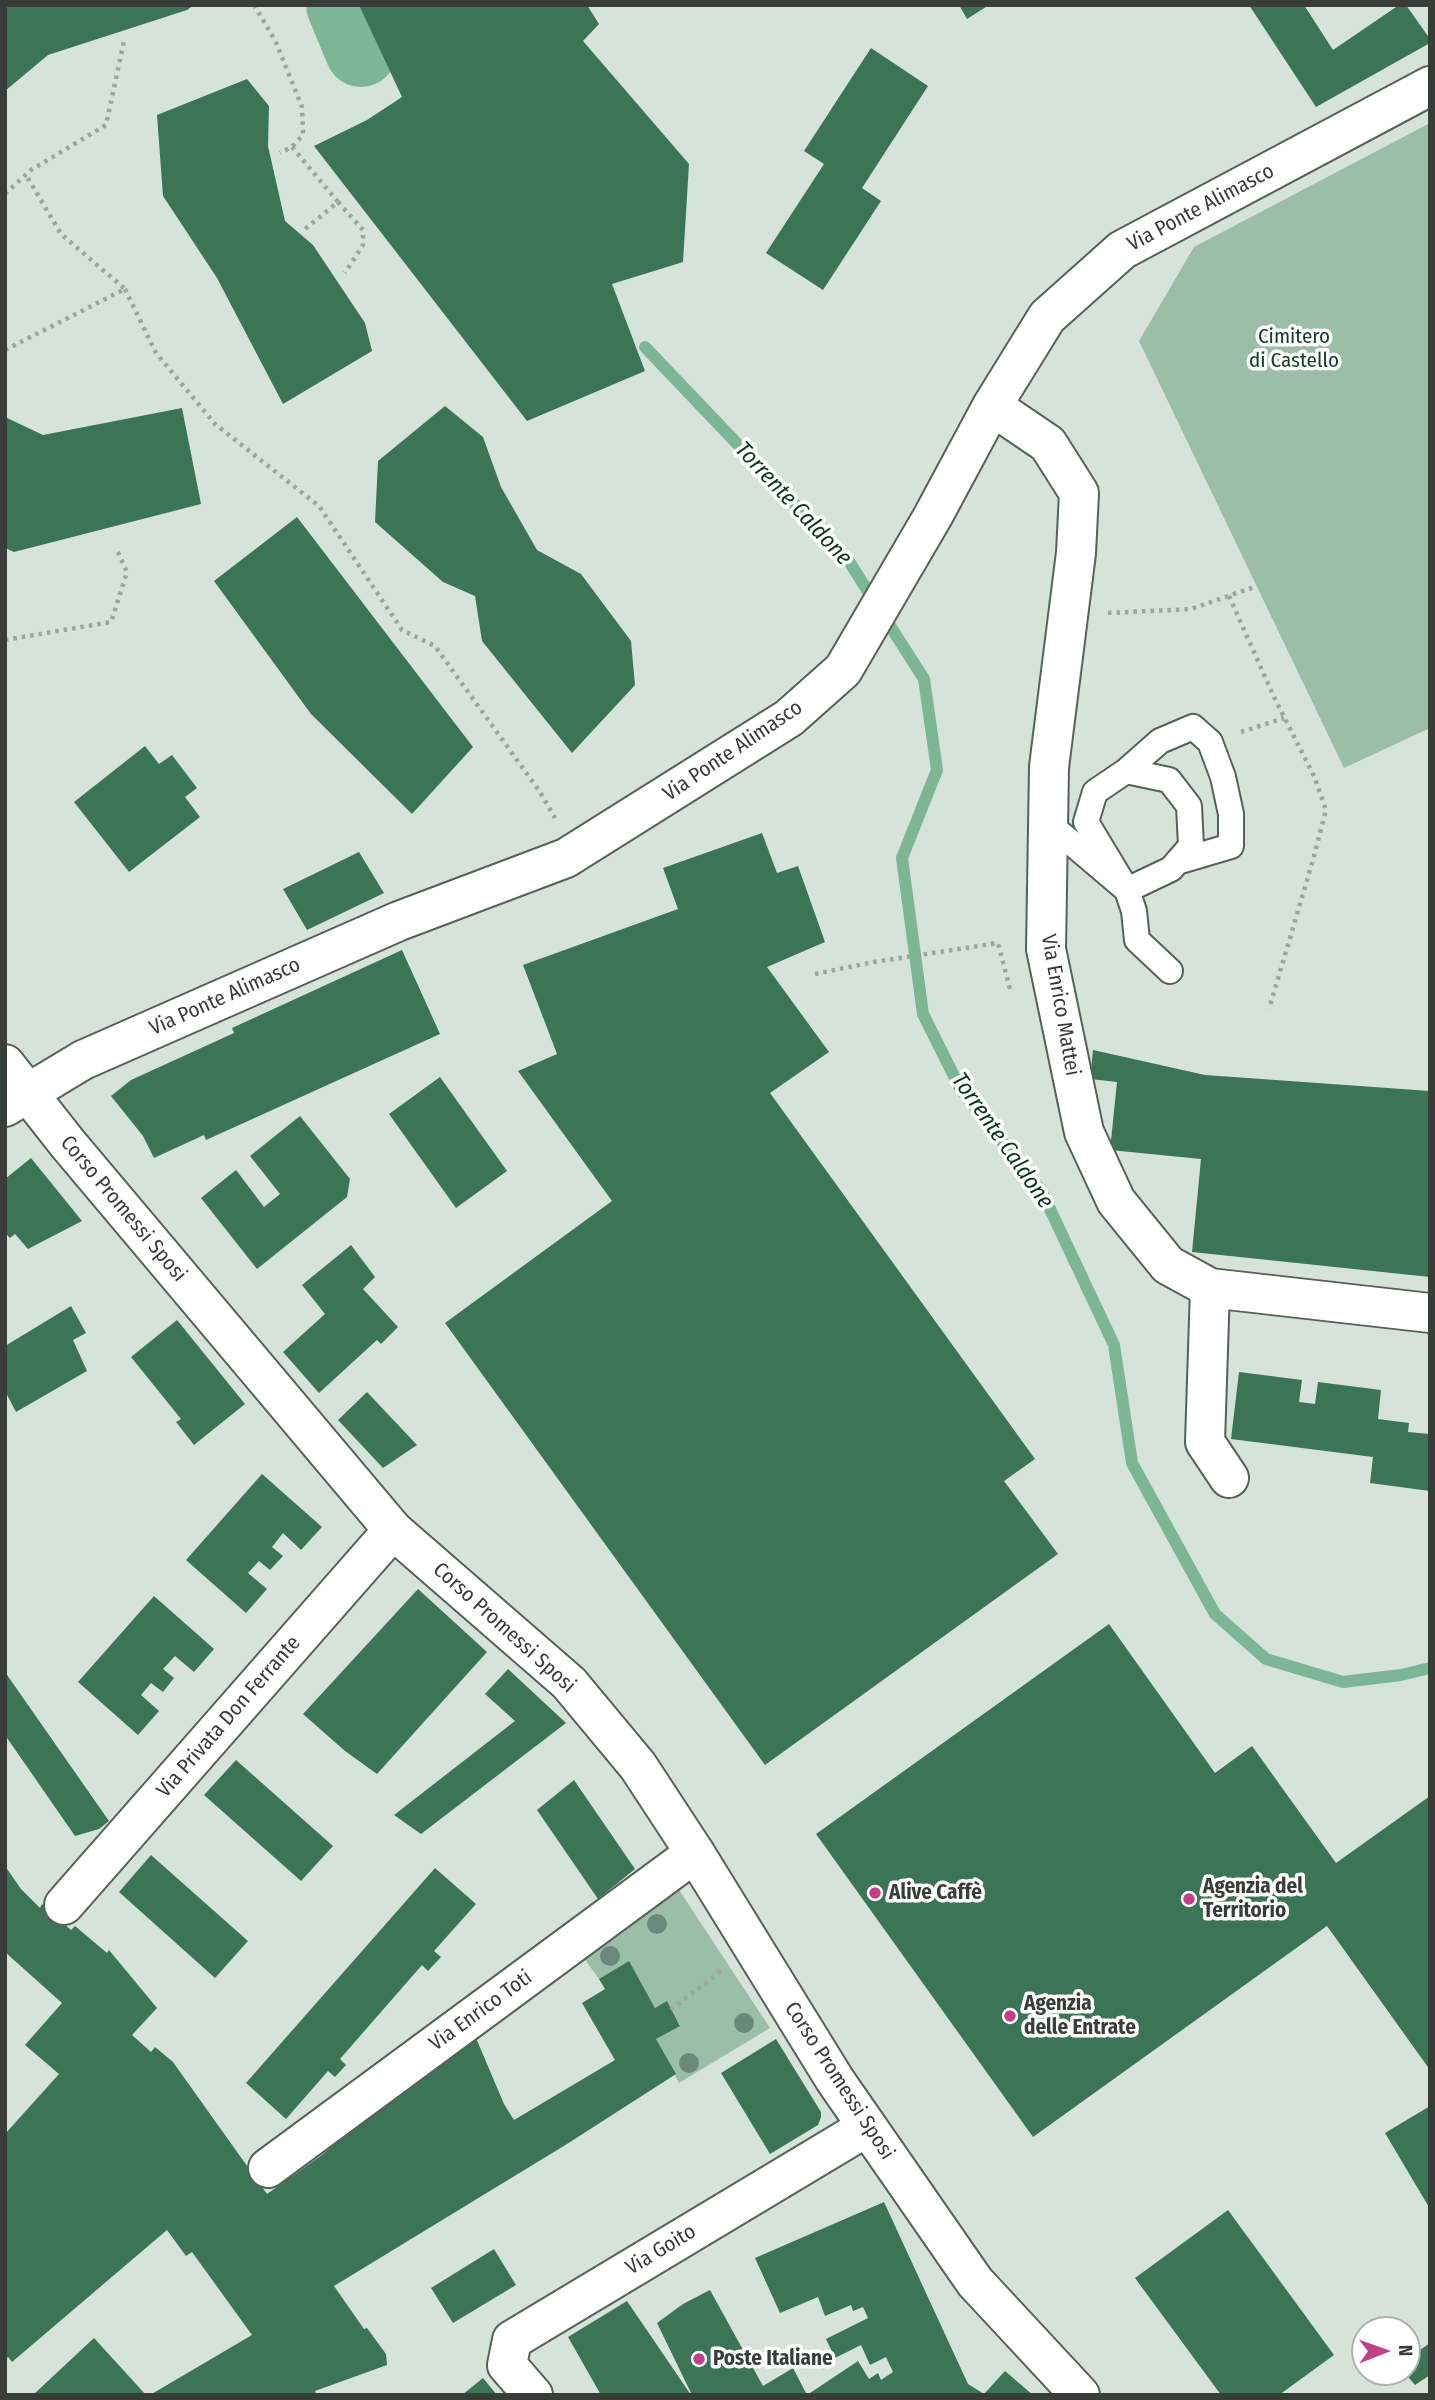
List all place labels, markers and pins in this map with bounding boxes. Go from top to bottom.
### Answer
place label: Agenzia del Territorio [1203,1874,1303,1924]
place label: Alive Caffè [889,1880,982,1906]
marker: Alive Caffè [867,1885,883,1901]
marker: Agenzia del Territorio [1181,1891,1197,1907]
place label: Agenzia delle Entrate [1024,1991,1136,2041]
marker: Agenzia delle Entrate [1002,2008,1018,2024]
place label: Poste Italiane [713,2346,833,2372]
marker: Poste Italiane [691,2351,707,2367]

